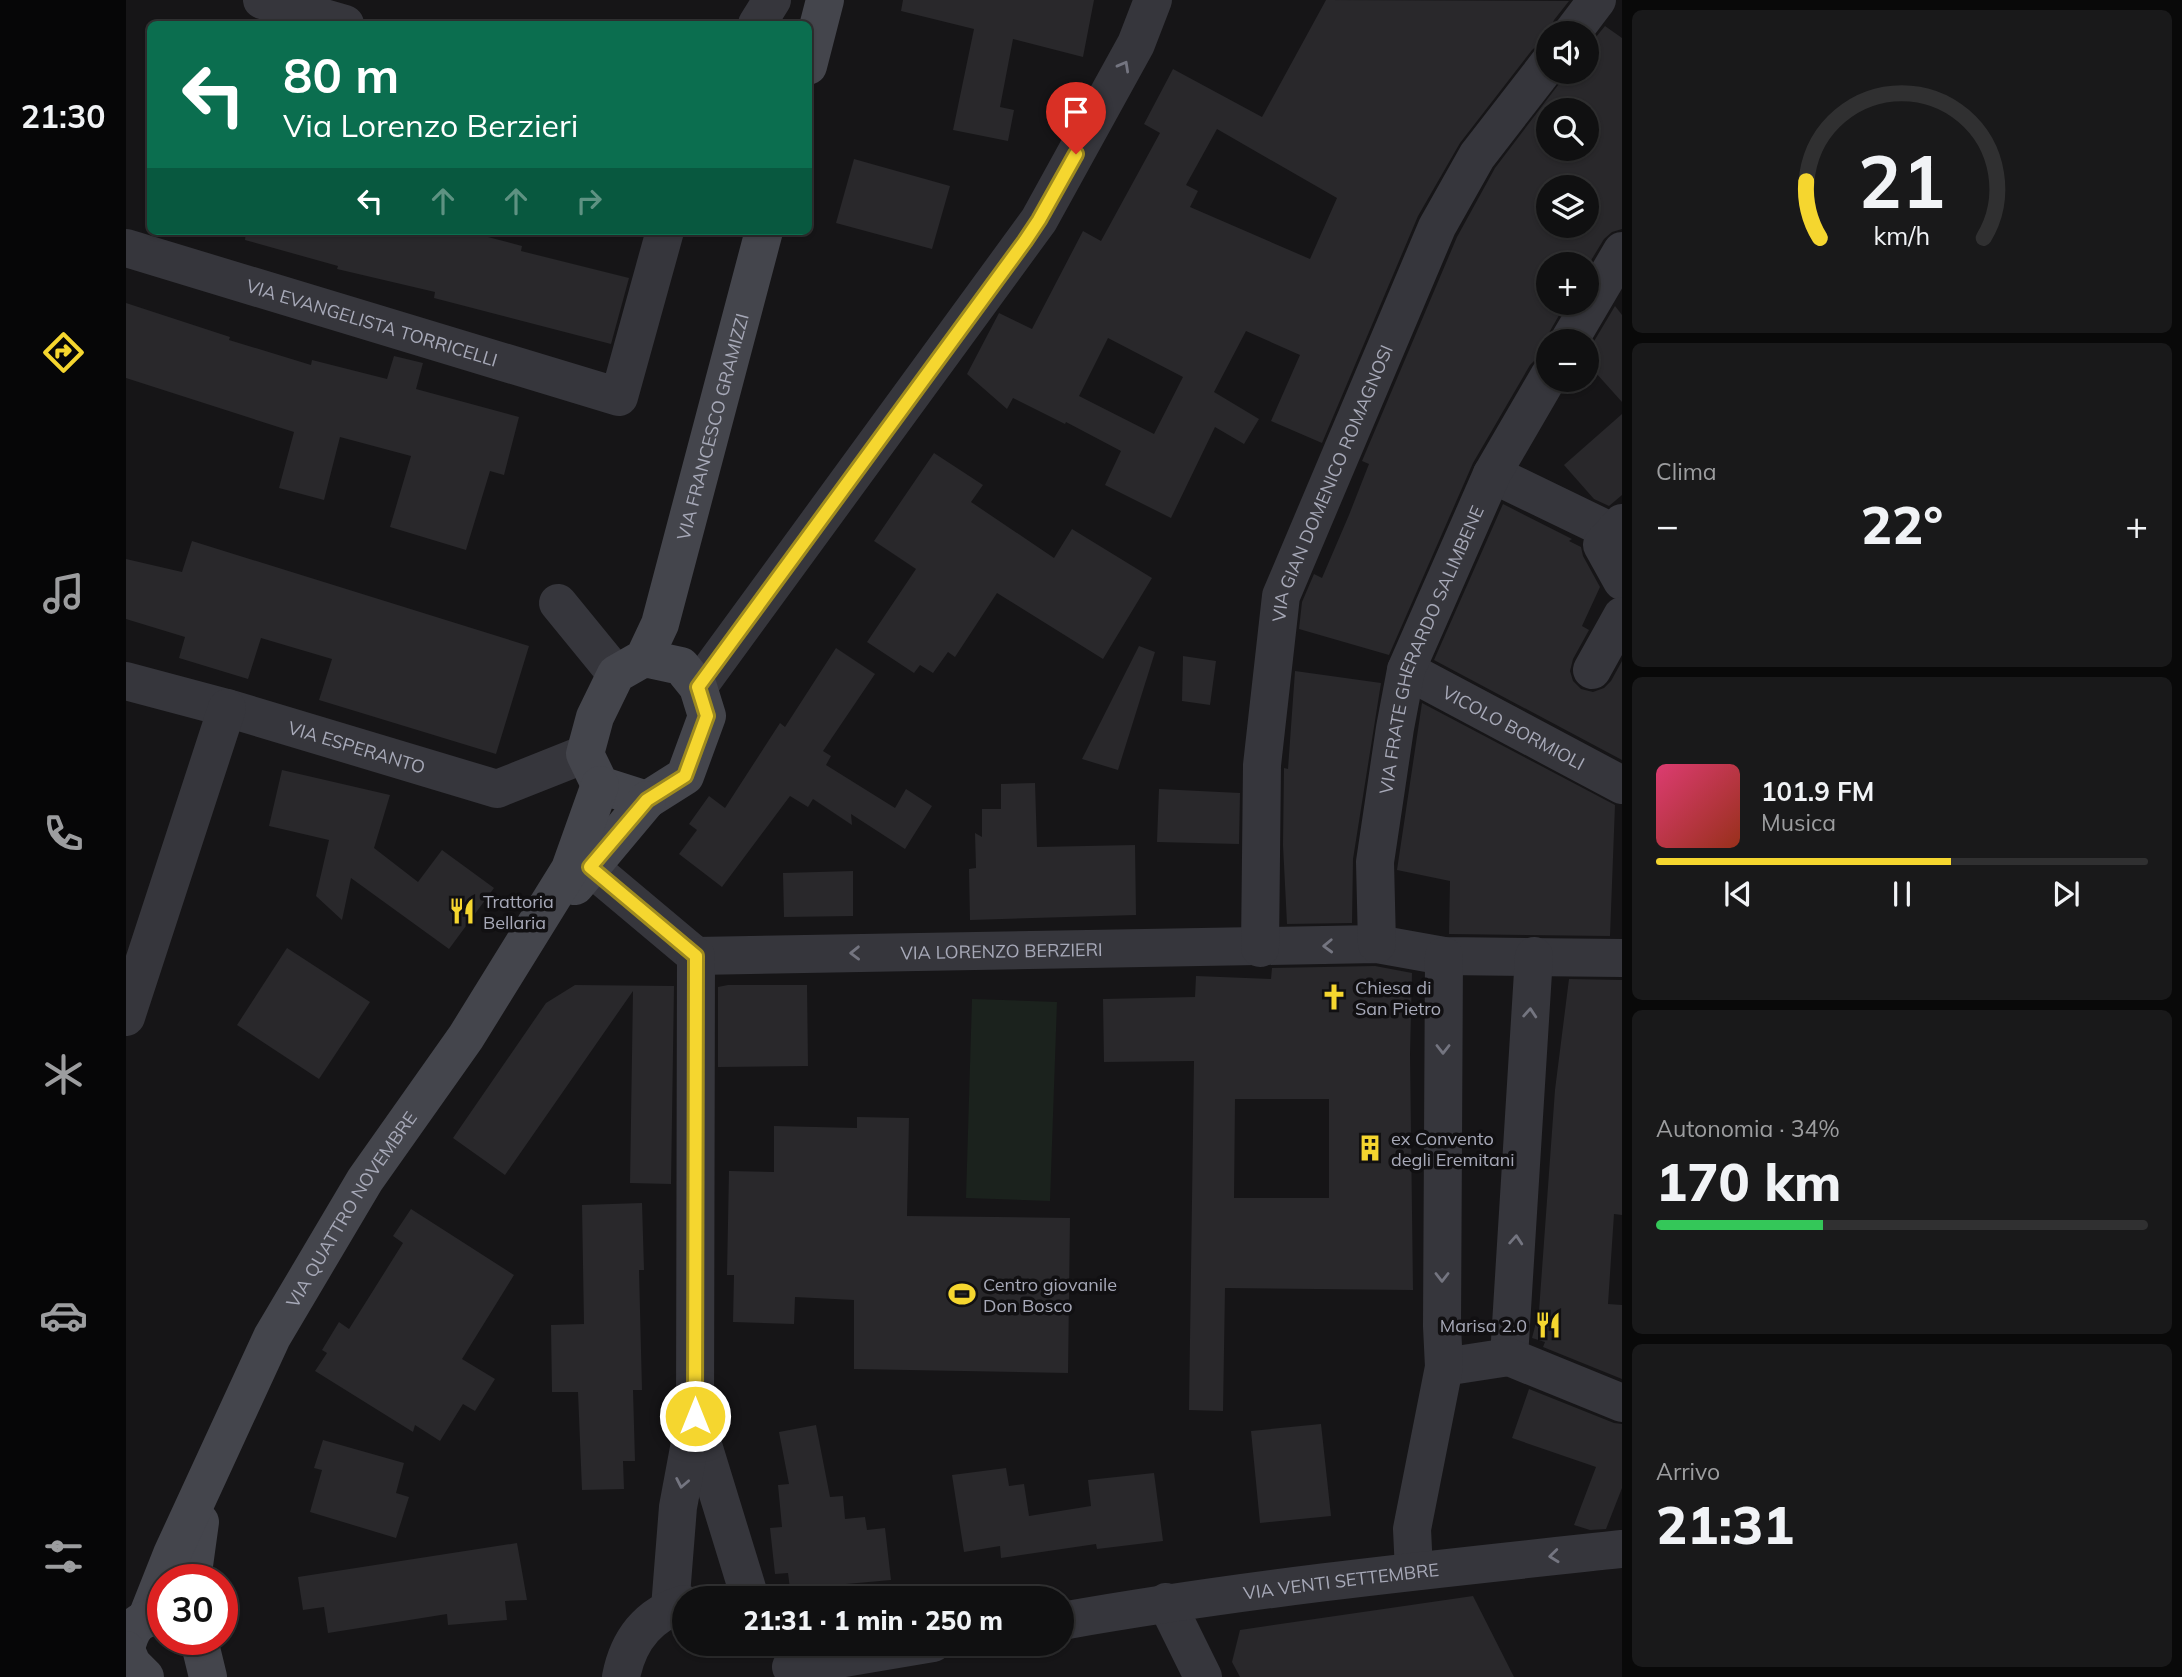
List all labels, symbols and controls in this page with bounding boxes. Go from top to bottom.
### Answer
map controls [1536,21,1599,392]
button: sound [1536,21,1599,84]
text: 80 m [283,44,399,105]
icon: left [168,49,259,140]
one-way arrow [1116,61,1129,73]
pin [1046,82,1106,154]
icon: arrive [1057,93,1095,131]
text: 21:30 [21,96,105,136]
button: search [1536,98,1599,161]
text: Via Lorenzo Berzieri [283,105,578,145]
text: 21 [1858,135,1946,226]
button: layers [1536,175,1599,238]
icon: left [351,182,389,220]
icon: ahead [424,182,462,220]
icon: ahead [497,182,535,220]
icon: right [570,182,608,220]
text: km/h [1874,220,1930,251]
button: + [1536,252,1599,315]
street label: VIA EVANGELISTA TORRICELLI [244,274,500,371]
street label: VIA FRANCESCO GRAMIZZI [671,311,753,543]
icon: directions [39,328,88,377]
button: − [1536,329,1599,392]
street label: VIA GIAN DOMENICO ROMAGNOSI [1267,341,1397,623]
text: Clima [1656,457,1717,486]
text: 22° [1861,492,1943,557]
text: − [1656,501,1679,549]
text: + [2125,501,2148,549]
street label: VIA FRATE GHERARDO SALIMBENE [1374,502,1488,796]
icon: music [39,569,88,618]
street label: VICOLO BORMIOLI [1439,680,1589,775]
street label: VIA ESPERANTO [285,715,428,778]
text: 101.9 FM [1761,775,1874,808]
text: Musica [1761,808,1836,837]
icon: phone [39,809,88,858]
icon: previous [1719,875,1757,913]
icon: pause [1883,875,1921,913]
icon: next [2047,875,2085,913]
place label: Trattoria Bellaria [483,890,554,934]
restaurant icon: Trattoria Bellaria [447,896,477,926]
street label: VIA LORENZO BERZIERI [900,937,1103,964]
one-way arrow [1322,938,1333,953]
one-way arrow [850,946,861,961]
place label: Chiesa di San Pietro [1355,976,1441,1020]
church icon: Chiesa di San Pietro [1319,982,1349,1012]
one-way arrow [1522,1007,1537,1018]
one-way arrow [1436,1044,1451,1055]
icon: climate [39,1050,88,1099]
street label: VIA QUATTRO NOVEMBRE [281,1107,422,1312]
text: Autonomia · 34% [1656,1114,1840,1143]
place label: ex Convento degli Eremitani [1391,1127,1515,1171]
building icon: ex Convento degli Eremitani [1355,1133,1385,1163]
text: 170 km [1656,1149,1841,1214]
one-way arrow [1508,1234,1523,1245]
one-way arrow [1434,1272,1450,1282]
place label: Centro giovanile Don Bosco [983,1273,1117,1317]
sports icon: Centro giovanile Don Bosco [947,1279,977,1309]
icon: car [39,1291,88,1340]
restaurant icon: Marisa 2.0 [1533,1310,1563,1340]
place label: Marisa 2.0 [1440,1314,1527,1337]
position arrow [658,1379,732,1453]
text: Arrivo [1656,1457,1720,1486]
one-way arrow [675,1478,690,1489]
text: 21:31 [1656,1492,1794,1557]
icon: filters [39,1532,88,1581]
one-way arrow [1548,1549,1560,1564]
street label: VIA VENTI SETTEMBRE [1242,1557,1440,1604]
speed limit sign: 30 [147,1564,238,1655]
text: 21:31 · 1 min · 250 m [743,1604,1003,1637]

